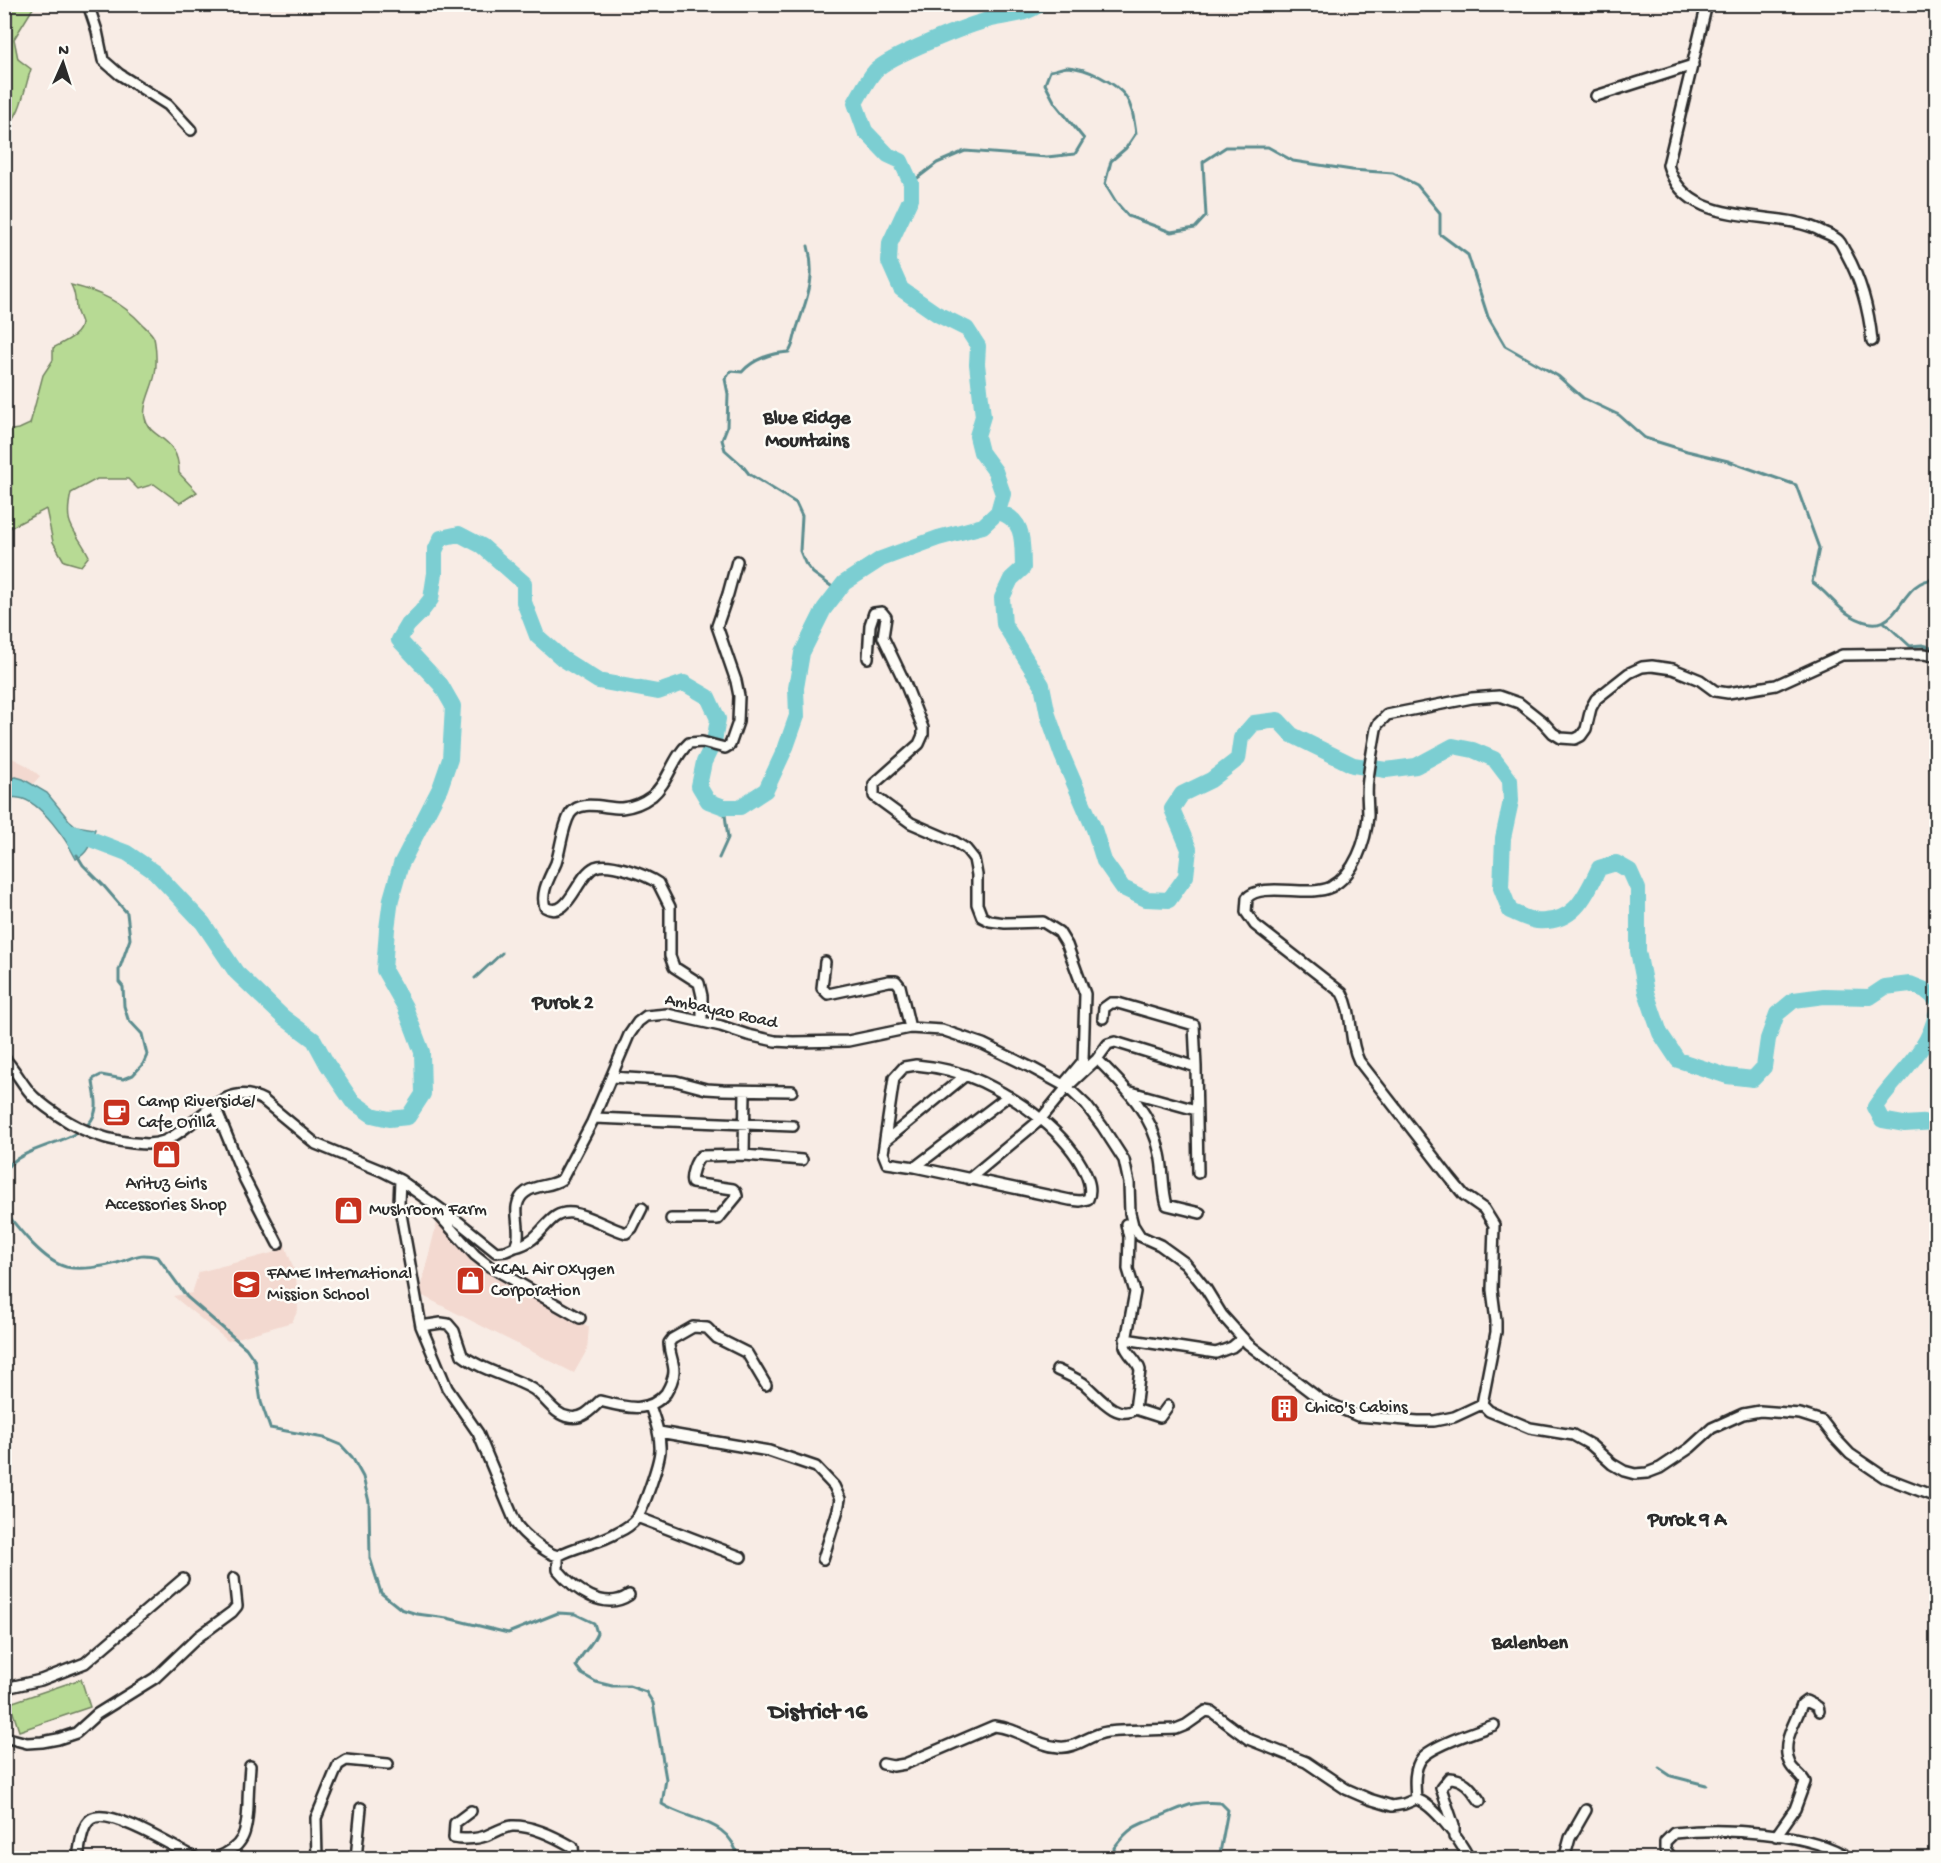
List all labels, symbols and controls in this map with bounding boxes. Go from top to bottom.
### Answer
north arrow [33,33,93,93]
text: N [58,42,70,61]
district label: Blue Ridge Mountains [762,408,851,454]
street label: Ambayao Road [663,990,781,1034]
district label: Purok 2 [531,993,594,1016]
place label: Camp Riverside/ Cafe Orilla [138,1092,256,1134]
cafe icon: Camp Riverside/ Cafe Orilla [101,1096,133,1128]
shop icon: Arituz Girls Accessories Shop [150,1139,182,1171]
place label: Arituz Girls Accessories Shop [105,1174,227,1216]
shop icon: Mushroom Farm [332,1194,364,1226]
place label: Mushroom Farm [369,1200,487,1221]
place label: KCAL Air Oxygen Corporation [491,1260,615,1302]
place label: FAME International Mission School [266,1264,412,1306]
shop icon: KCAL Air Oxygen Corporation [454,1264,486,1296]
school or university icon: FAME International Mission School [230,1268,262,1300]
building icon: Chico's Cabins [1268,1392,1300,1424]
place label: Chico's Cabins [1305,1398,1409,1419]
district label: Purok 9 A [1647,1510,1728,1533]
district label: Balenben [1491,1633,1568,1656]
district label: District 16 [767,1699,868,1728]

